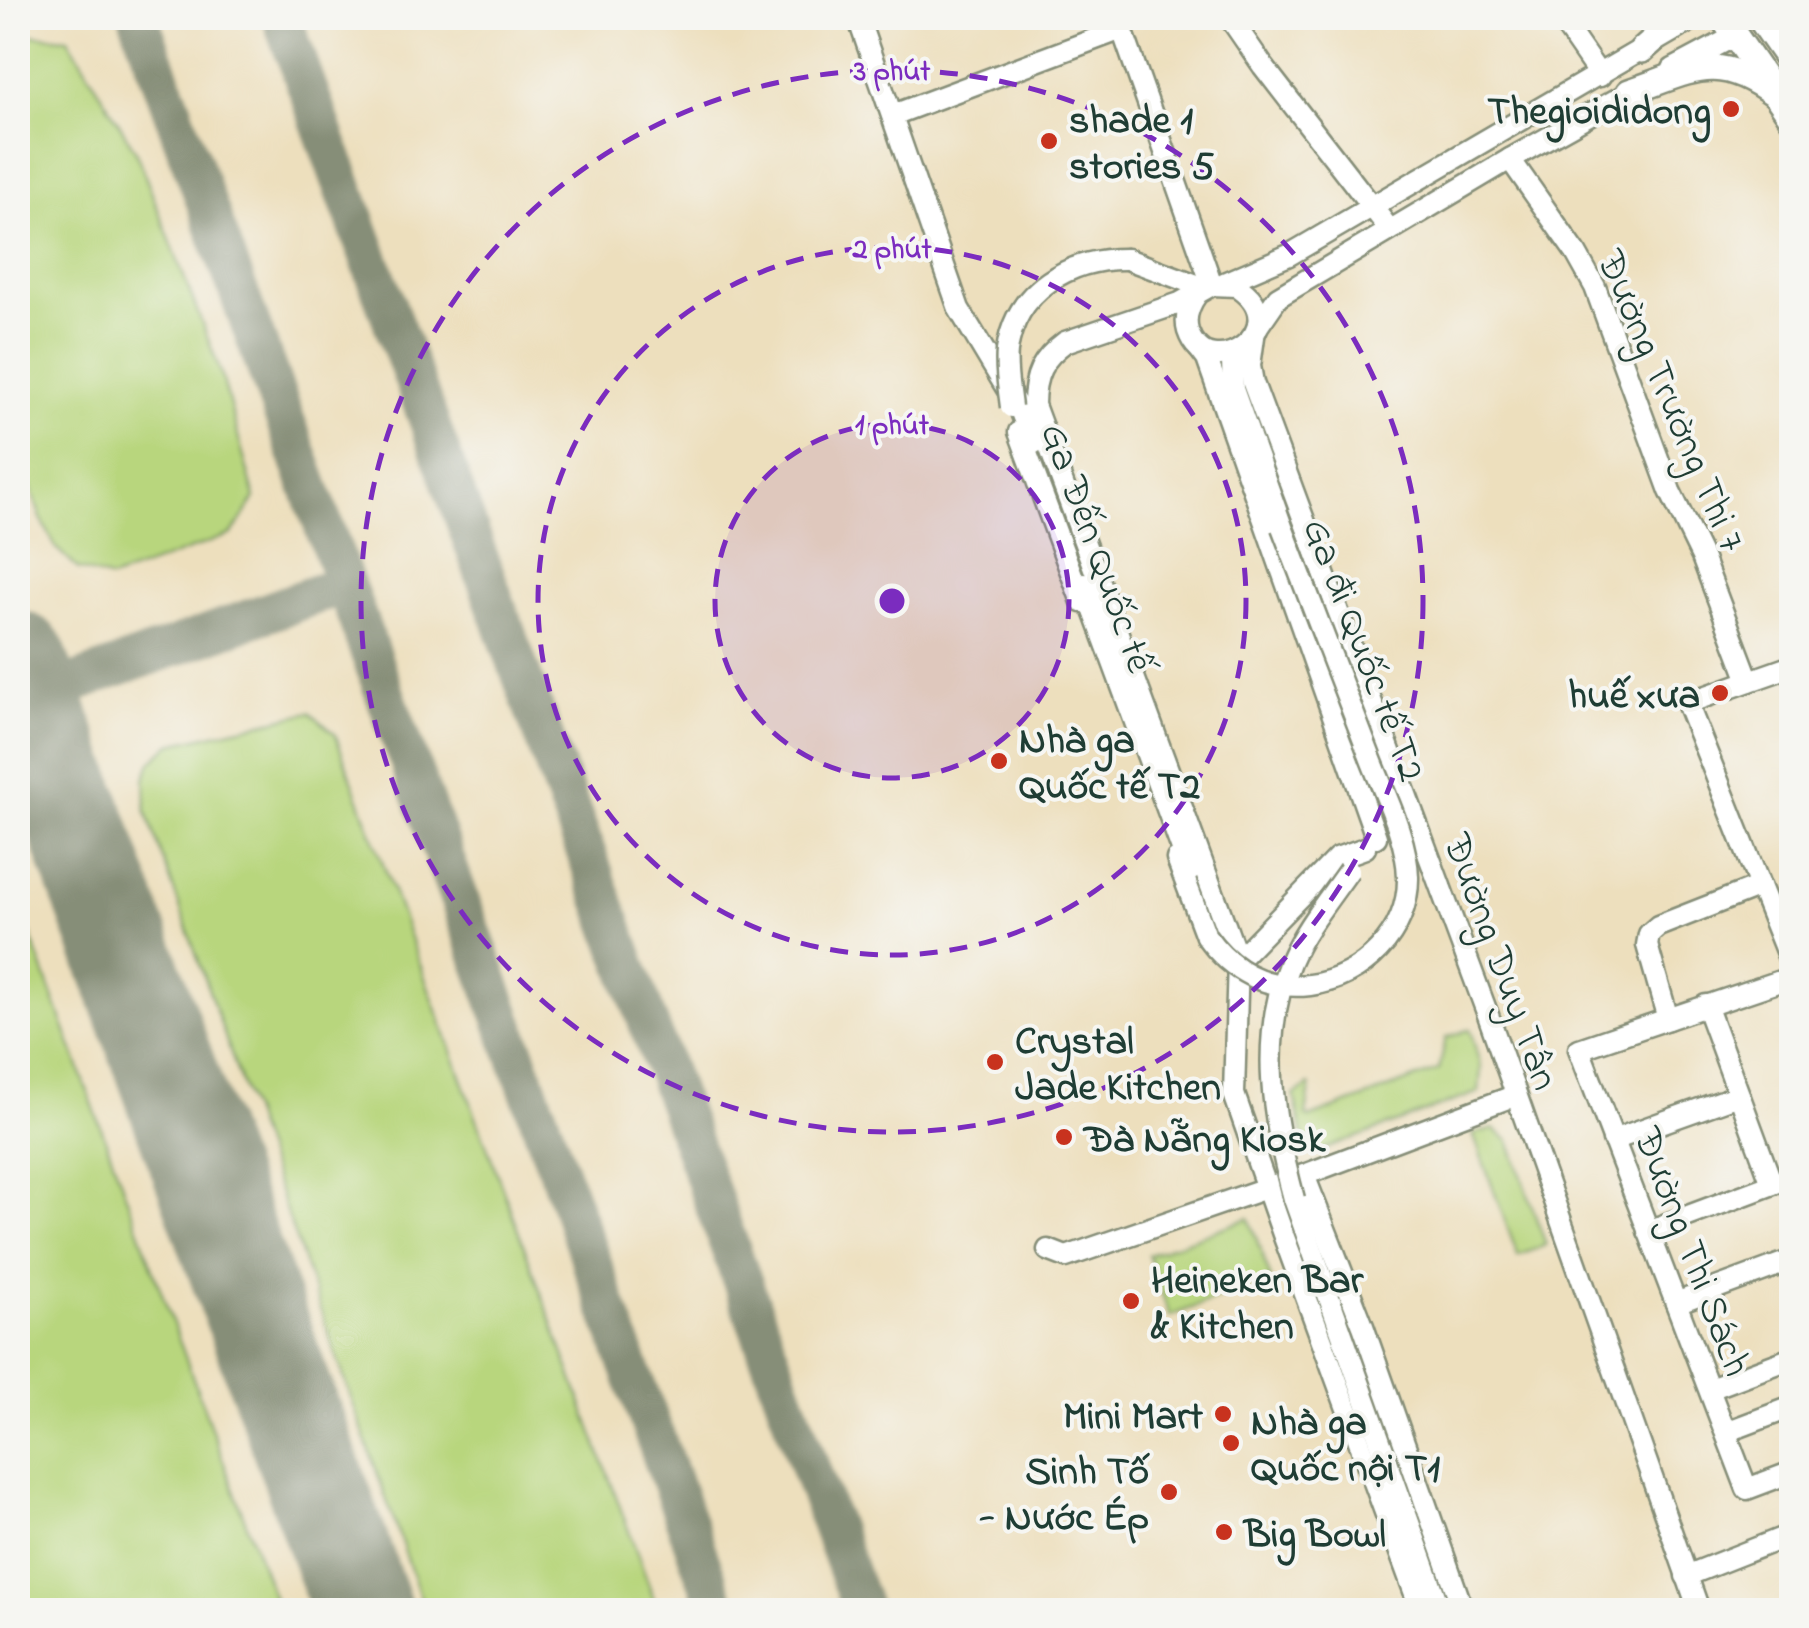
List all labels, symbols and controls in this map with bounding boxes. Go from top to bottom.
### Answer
text: 3 phút [853,51,931,95]
place label: Thegioididong [1487,84,1711,143]
place label: shade 1 stories 5 [1069,93,1214,198]
marker: Thegioididong [1720,98,1742,120]
marker: shade 1 stories 5 [1038,130,1060,152]
text: 2 phút [851,229,933,273]
street label: Đường Trường Thi 7 [1578,241,1759,562]
text: 1 phút [855,405,930,449]
street label: Ga Đến Quốc tế [1022,415,1168,685]
street label: Ga đi Quốc tế T2 [1285,510,1439,791]
centre of rings [874,583,910,619]
place label: huế xưa [1568,668,1700,727]
marker: huế xưa [1709,682,1731,704]
place label: Nhà ga Quốc tế T2 [1019,713,1200,818]
marker: Nhà ga Quốc tế T2 [988,750,1010,772]
street label: Đường Duy Tân [1425,825,1573,1099]
place label: Crystal Jade Kitchen [1015,1014,1221,1119]
marker: Crystal Jade Kitchen [984,1051,1006,1073]
place label: Đà Nẵng Kiosk [1082,1112,1327,1171]
street label: Đường Thi Sách [1615,1119,1764,1386]
marker: Đà Nẵng Kiosk [1053,1126,1075,1148]
place label: Heineken Bar & Kitchen [1150,1253,1365,1358]
marker: Heineken Bar & Kitchen [1120,1290,1142,1312]
place label: Mini Mart [1063,1389,1204,1448]
place label: Nhà ga Quốc nội T1 [1251,1395,1440,1500]
marker: Mini Mart [1212,1403,1234,1425]
marker: Nhà ga Quốc nội T1 [1220,1432,1242,1454]
place label: Sinh Tố - Nước Ép [979,1444,1150,1549]
marker: Sinh Tố - Nước Ép [1158,1481,1180,1503]
place label: Big Bowl [1242,1507,1386,1566]
marker: Big Bowl [1213,1521,1235,1543]

